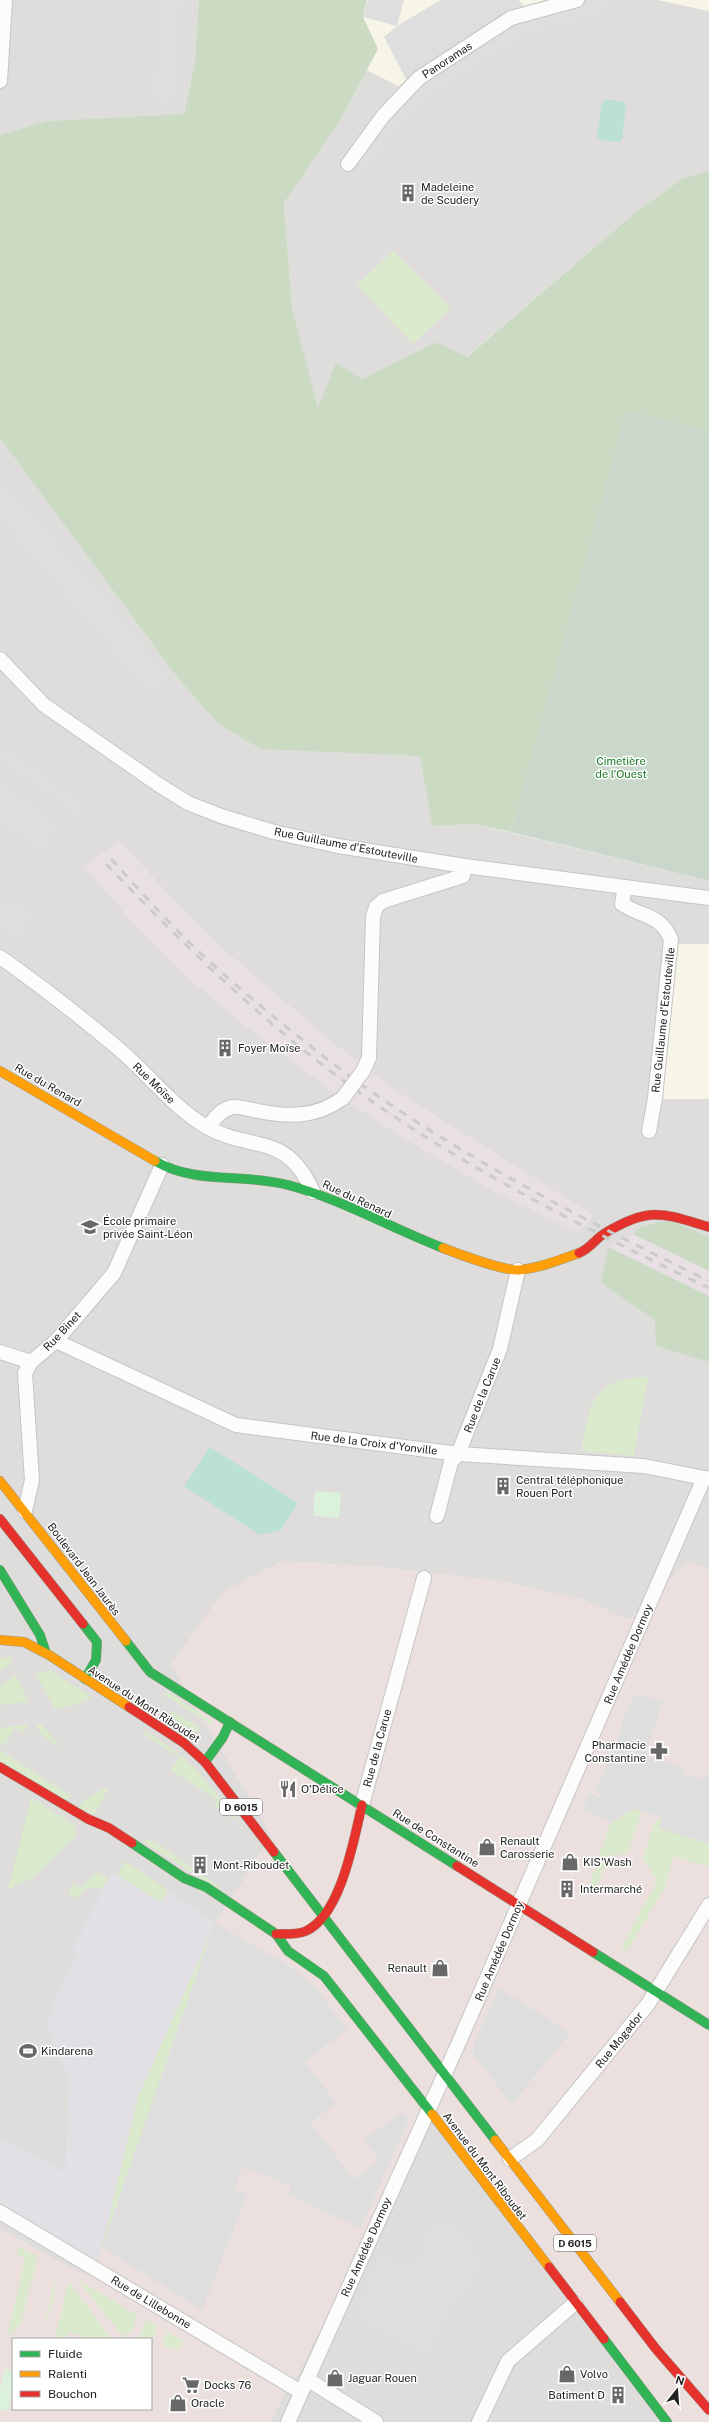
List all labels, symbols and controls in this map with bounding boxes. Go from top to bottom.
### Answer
street label: Panoramas [420,39,474,81]
place label: Madeleine de Scudery [421,181,479,206]
building icon: Madeleine de Scudery [398,183,418,203]
park label: Cimetière de l'Ouest [595,755,647,780]
street label: Rue Guillaume d'Estouteville [273,825,419,865]
street label: Rue Guillaume d'Estouteville [649,947,677,1093]
building icon: Foyer Moïse [215,1038,235,1058]
place label: Foyer Moïse [238,1042,301,1054]
street label: Rue Moïse [131,1060,177,1106]
street label: Rue du Renard [13,1061,83,1109]
street label: Rue du Renard [321,1178,393,1220]
place label: École primaire privée Saint-Léon [103,1214,193,1240]
school or university icon: École primaire privée Saint-Léon [80,1217,100,1237]
street label: Rue Binet [41,1309,83,1353]
street label: Rue de la Carue [461,1355,503,1435]
street label: Rue de la Croix d'Yonville [310,1429,438,1457]
place label: Central téléphonique Rouen Port [516,1474,623,1499]
building icon: Central téléphonique Rouen Port [493,1476,513,1496]
street label: Boulevard Jean Jaurès [45,1520,123,1618]
street label: Rue Amédée Dormoy [601,1602,655,1706]
street label: Avenue du Mont Riboudet [86,1663,202,1745]
street label: Rue de la Carue [361,1708,393,1788]
place label: Pharmacie Constantine [584,1739,646,1764]
pharmacy icon: Pharmacie Constantine [649,1741,669,1761]
restaurant icon: O'Délice [278,1779,298,1799]
place label: O'Délice [301,1783,344,1795]
road number: D 6015 [220,1799,262,1815]
street label: Rue de Constantine [391,1807,481,1869]
place label: Renault Carosserie [500,1835,555,1860]
shop icon: Renault Carosserie [477,1837,497,1857]
shop icon: KIS'Wash [560,1852,580,1872]
building icon: Mont-Riboudet [190,1855,210,1875]
place label: KIS'Wash [583,1856,632,1868]
place label: Mont-Riboudet [213,1859,289,1871]
building icon: Intermarché [557,1879,577,1899]
place label: Intermarché [580,1883,642,1895]
street label: Rue Amédée Dormoy [472,1899,526,2003]
shop icon: Renault [430,1958,450,1978]
place label: Renault [387,1962,427,1974]
street label: Rue Mogador [593,2010,645,2070]
sports icon: Kindarena [18,2041,38,2061]
place label: Kindarena [41,2045,93,2057]
street label: Avenue du Mont Riboudet [441,2110,529,2222]
street label: Rue Amédée Dormoy [339,2195,393,2299]
road number: D 6015 [554,2235,596,2251]
street label: Rue de Lillebonne [109,2273,193,2331]
legend [12,2338,152,2410]
text: Fluide [48,2347,83,2361]
shop icon: Volvo [557,2364,577,2384]
text: Ralenti [48,2367,87,2381]
shop icon: Jaguar Rouen [325,2368,345,2388]
place label: Volvo [580,2368,608,2380]
north arrow [657,2370,697,2410]
place label: Jaguar Rouen [348,2372,417,2384]
text: N [674,2373,686,2387]
supermarket icon: Docks 76 [181,2375,201,2395]
place label: Docks 76 [204,2379,251,2391]
building icon: Batiment D [608,2385,628,2405]
text: Bouchon [48,2387,97,2401]
place label: Batiment D [548,2389,605,2401]
shop icon: Oracle [168,2393,188,2413]
place label: Oracle [191,2397,224,2409]

